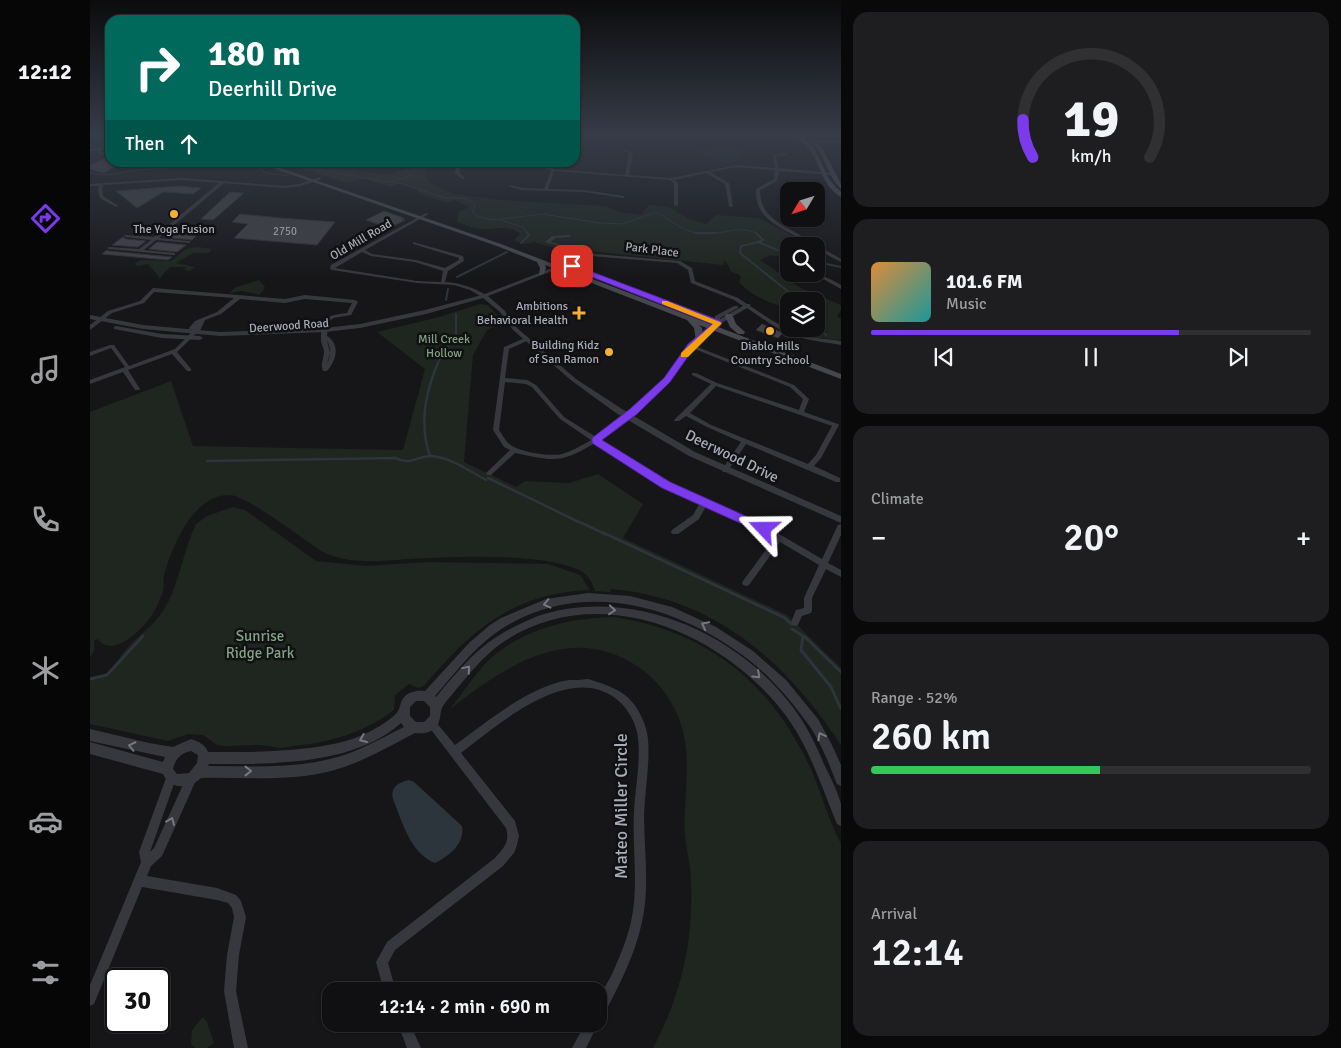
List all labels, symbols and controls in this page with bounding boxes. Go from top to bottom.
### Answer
text: 180 m [208,32,301,75]
icon: right [125,35,190,100]
text: 12:12 [18,58,72,85]
text: Deerhill Drive [208,75,337,102]
text: 19 [1063,87,1119,151]
icon: ahead [175,130,203,158]
text: Then [125,132,165,156]
text: km/h [1071,145,1111,167]
north arrow [780,182,825,228]
map controls [780,182,825,337]
icon: directions [28,201,63,236]
marker: The Yoga Fusion [168,208,180,220]
street label: Old Mill Road [328,216,394,264]
place label: The Yoga Fusion [133,222,215,237]
house number: 2750 [273,225,297,238]
button: search [780,237,825,282]
street label: Park Place [624,239,680,261]
pin [551,245,593,287]
icon: arrive [558,252,586,280]
text: 101.6 FM [946,270,1023,294]
button: layers [780,292,825,337]
text: Music [946,294,987,314]
place label: Ambitions Behavioral Health [477,299,568,328]
marker: Ambitions Behavioral Health [572,306,586,320]
street label: Deerwood Road [249,316,329,336]
marker: Diablo Hills Country School [764,325,776,337]
park label: Mill Creek Hollow [418,332,470,361]
place label: Building Kidz of San Ramon [529,338,599,367]
place label: Diablo Hills Country School [731,339,810,368]
icon: previous [930,343,958,371]
icon: pause [1077,343,1105,371]
icon: next [1224,343,1252,371]
marker: Building Kidz of San Ramon [603,346,615,358]
icon: music [28,352,63,387]
street label: Deerwood Drive [682,426,782,486]
text: Climate [871,489,924,509]
icon: phone [28,502,63,537]
position arrow [737,502,789,554]
text: 20° [1063,514,1119,561]
text: − [871,521,886,555]
text: + [1296,521,1311,555]
one-way arrow [543,598,552,609]
one-way arrow [608,604,616,615]
one-way arrow [701,621,710,631]
park label: Sunrise Ridge Park [226,627,295,662]
icon: climate [28,653,63,688]
one-way arrow [462,665,471,674]
one-way arrow [752,669,761,678]
text: Range · 52% [871,688,957,708]
text: 260 km [871,713,991,760]
one-way arrow [817,732,827,741]
one-way arrow [359,733,368,744]
street label: Mateo Miller Circle [610,733,632,879]
one-way arrow [127,741,136,752]
one-way arrow [244,766,252,776]
icon: car [28,804,63,839]
one-way arrow [165,817,176,826]
text: Arrival [871,904,917,924]
text: 12:14 [871,929,964,976]
icon: filters [28,955,63,990]
speed limit sign: 30 [105,968,170,1033]
text: 12:14 · 2 min · 690 m [379,995,550,1019]

